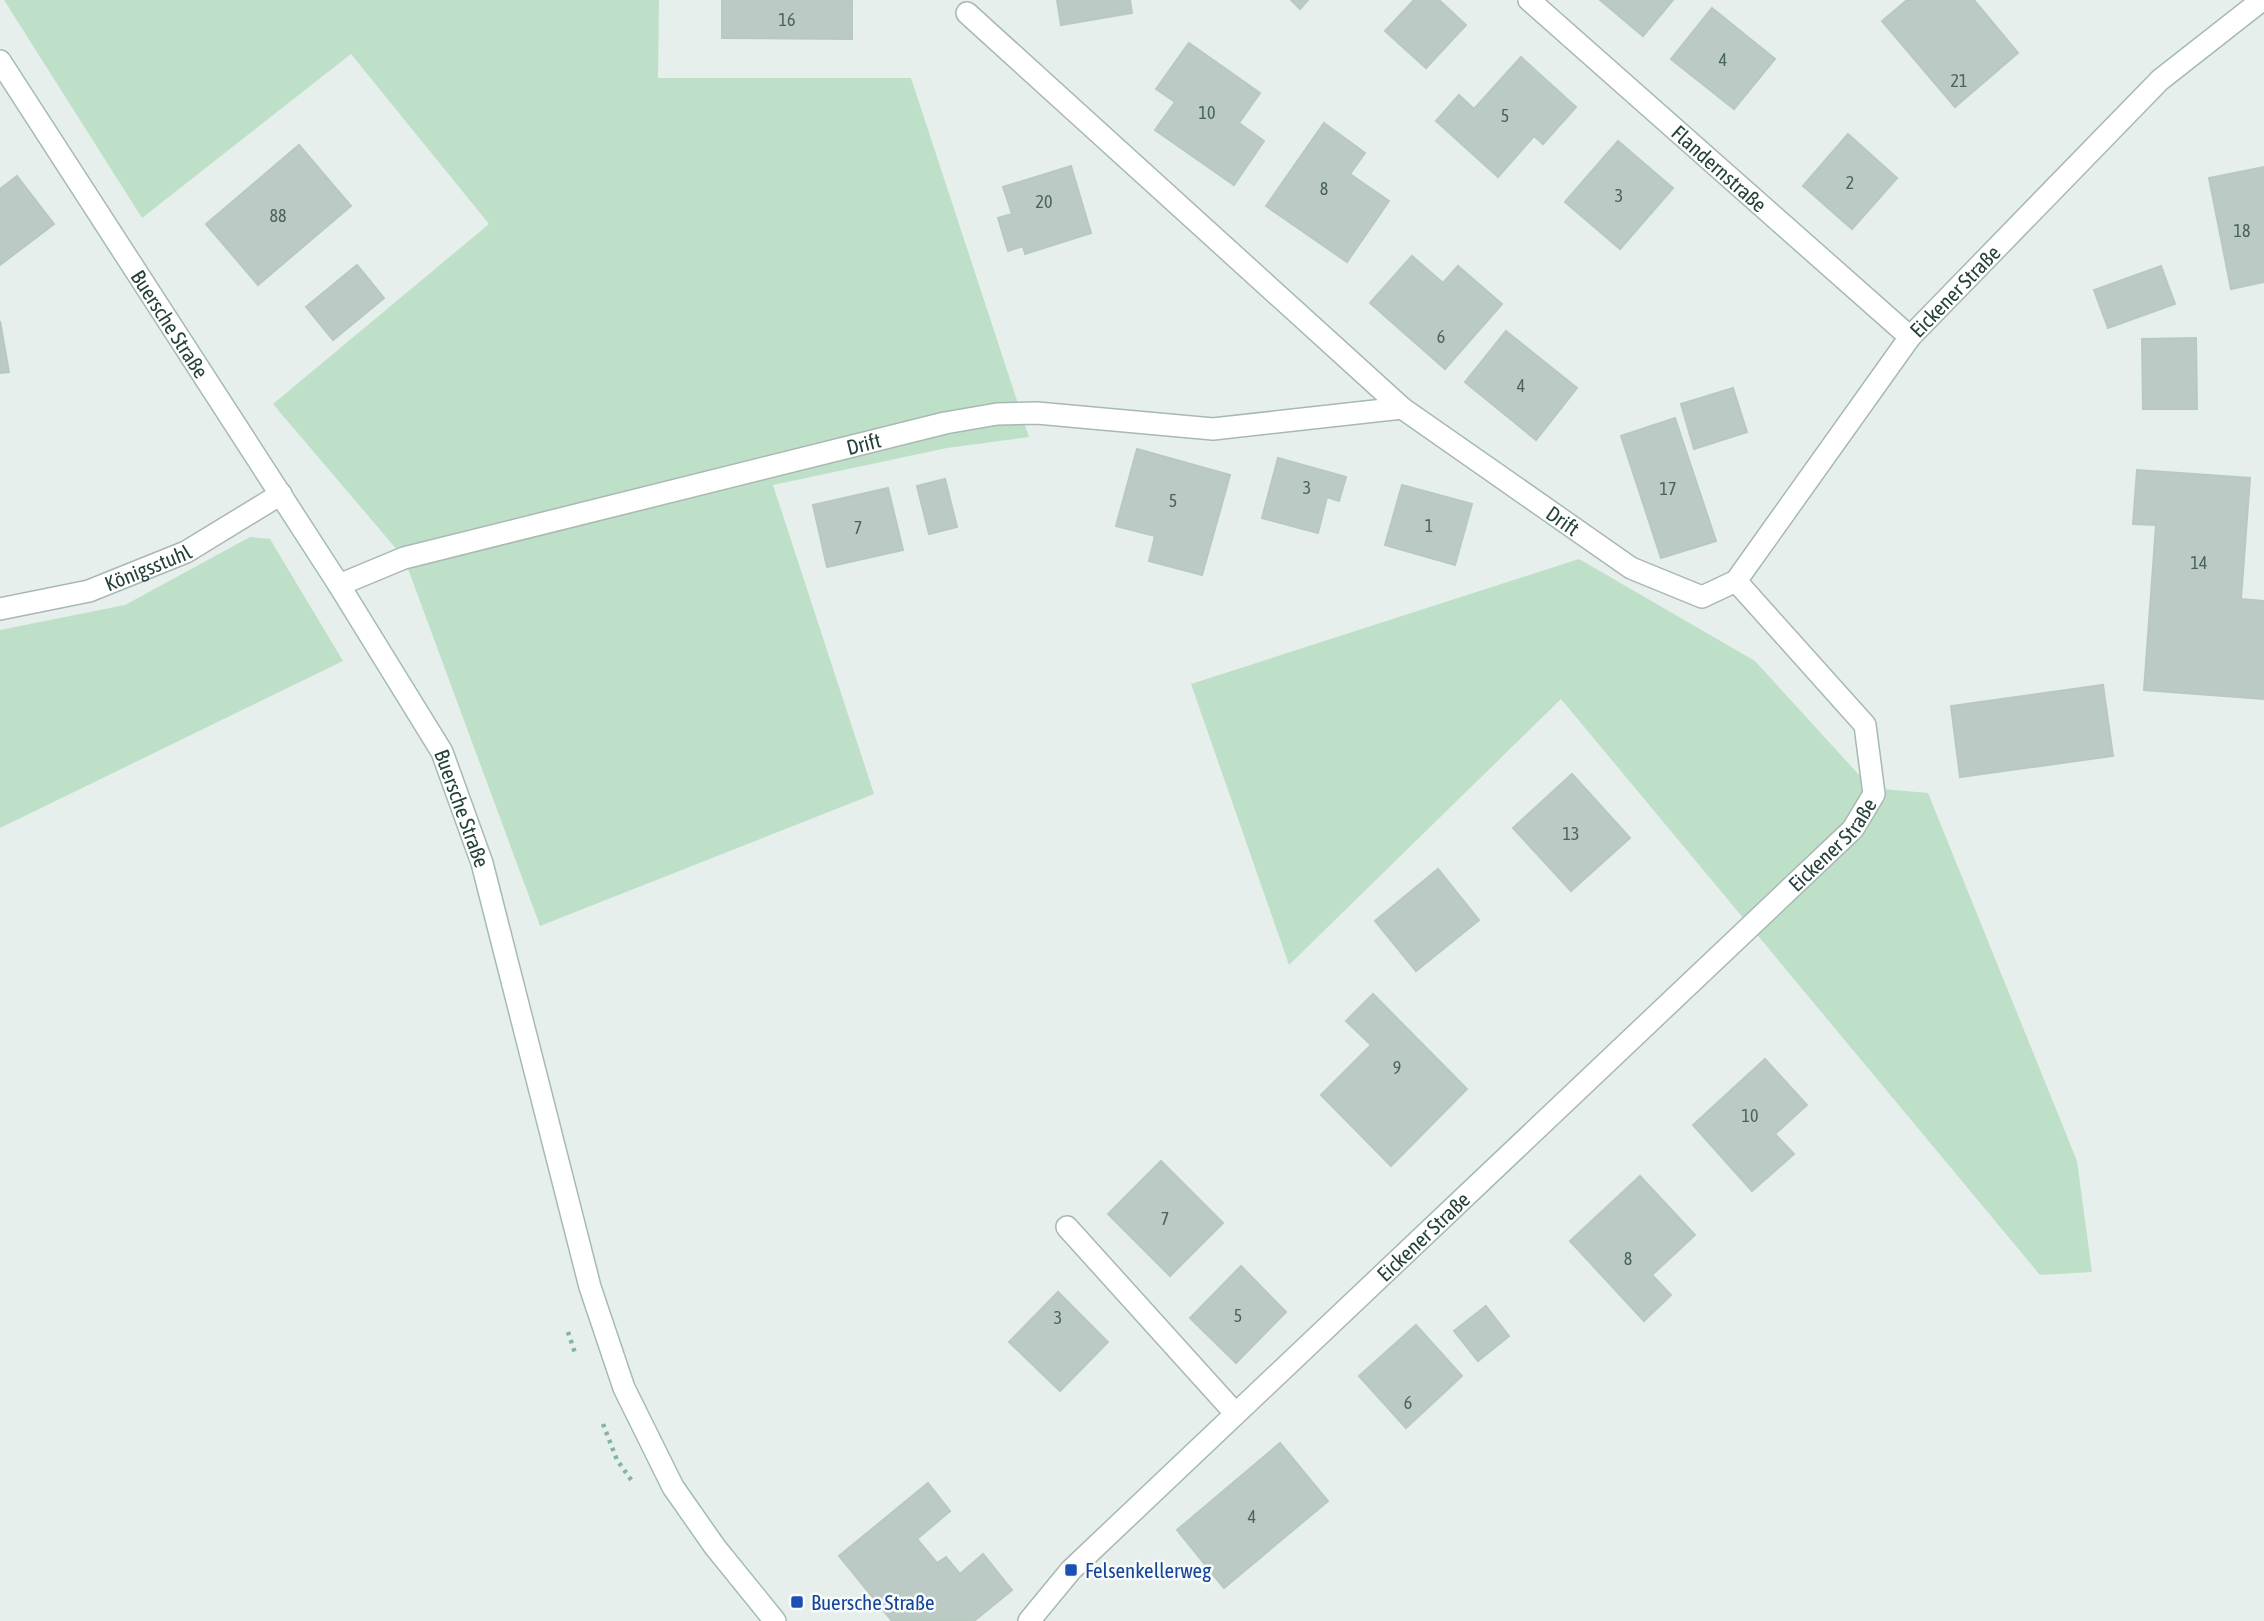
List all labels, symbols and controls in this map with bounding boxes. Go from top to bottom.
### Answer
house number: 16 [779,9,795,30]
house number: 4 [1719,49,1727,70]
house number: 21 [1951,70,1967,91]
house number: 10 [1199,102,1215,123]
house number: 5 [1501,105,1509,126]
street label: Flandernstraße [1667,120,1772,216]
house number: 2 [1846,172,1854,193]
house number: 8 [1320,178,1328,199]
house number: 3 [1615,185,1623,206]
house number: 20 [1036,191,1052,212]
house number: 88 [270,205,286,226]
house number: 18 [2234,220,2250,241]
street label: Eickener Straße [1905,240,2005,342]
street label: Buersche Straße [126,265,214,382]
house number: 6 [1437,326,1445,347]
house number: 4 [1517,375,1525,396]
street label: Drift [844,427,883,459]
house number: 3 [1303,477,1311,498]
house number: 17 [1660,478,1676,499]
house number: 5 [1169,490,1177,511]
street label: Drift [1542,501,1584,540]
house number: 1 [1425,515,1433,536]
house number: 7 [854,517,862,538]
street label: Königsstuhl [101,539,196,595]
house number: 14 [2191,552,2207,573]
street label: Buersche Straße [430,746,494,870]
street label: Eickener Straße [1783,794,1881,896]
house number: 13 [1563,823,1579,844]
house number: 9 [1393,1057,1401,1078]
house number: 10 [1742,1105,1758,1126]
street label: Eickener Straße [1372,1187,1474,1286]
house number: 7 [1161,1208,1169,1229]
house number: 8 [1624,1248,1632,1269]
house number: 5 [1234,1305,1242,1326]
house number: 3 [1054,1307,1062,1328]
house number: 6 [1404,1392,1412,1413]
house number: 4 [1248,1506,1256,1527]
place label: Felsenkellerweg [1085,1558,1211,1582]
marker: Felsenkellerweg [1063,1562,1079,1578]
place label: Buersche Straße [811,1590,934,1614]
marker: Buersche Straße [789,1594,805,1610]

